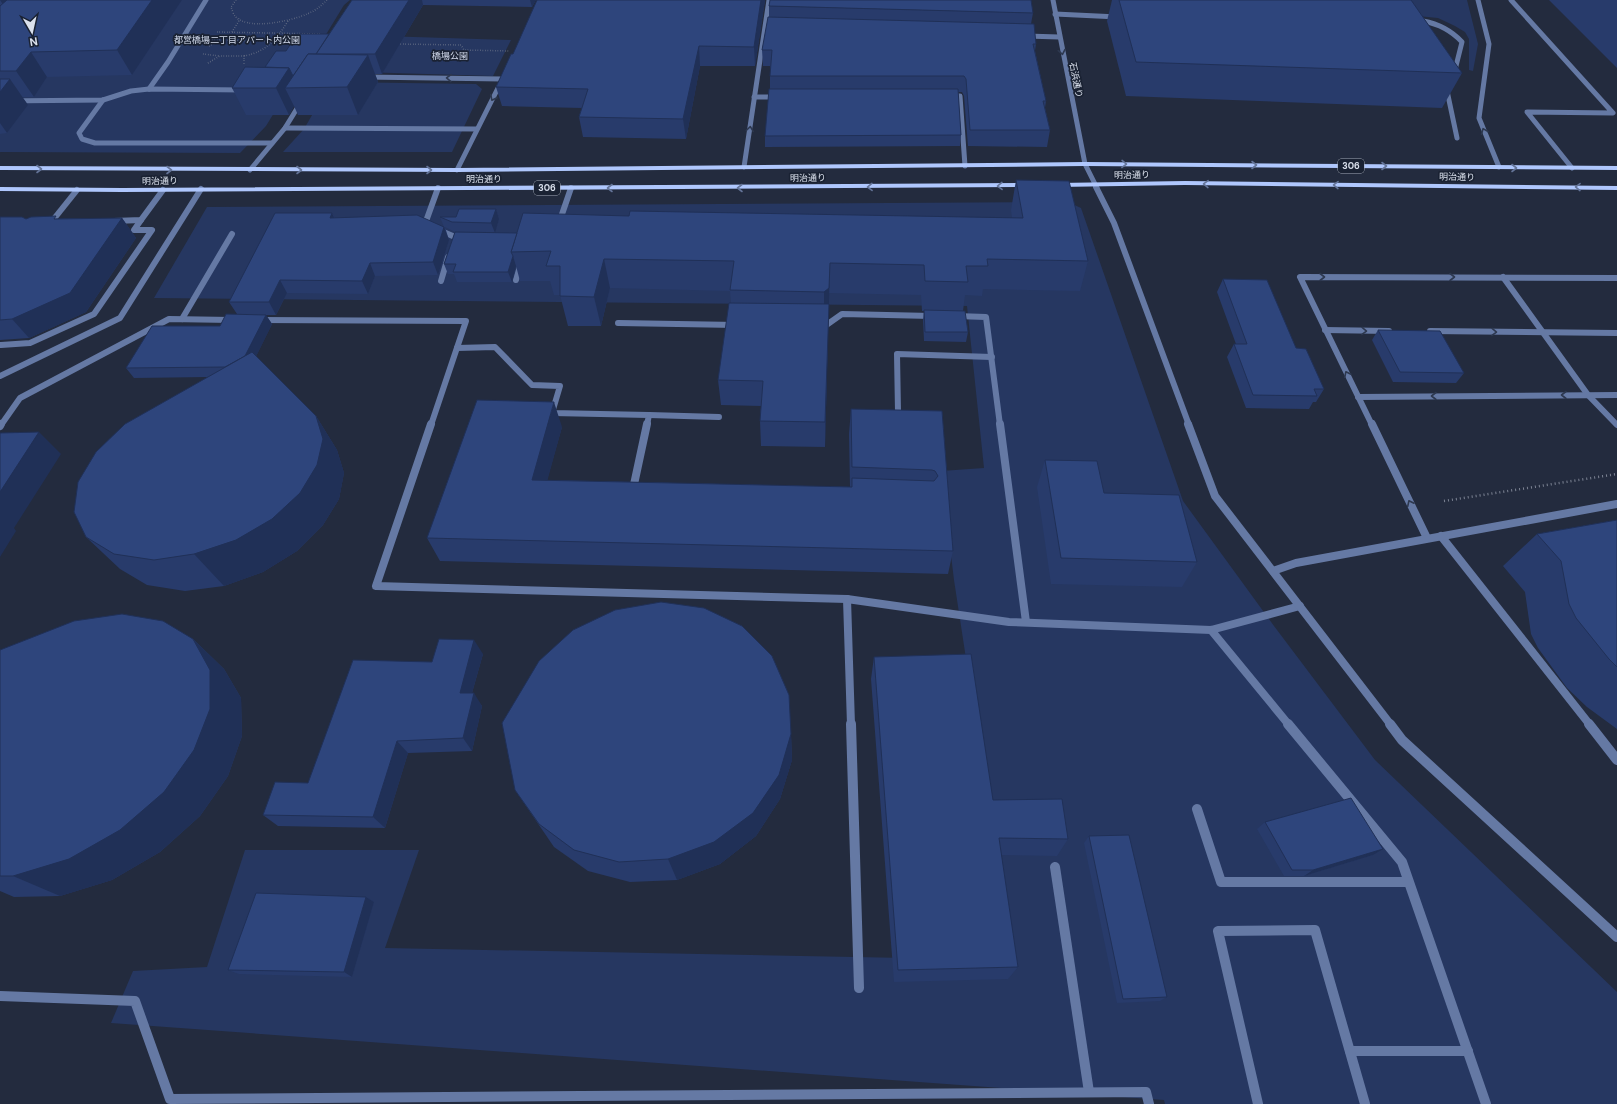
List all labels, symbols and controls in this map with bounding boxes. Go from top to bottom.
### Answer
north arrow [12,12,52,52]
text: N [29,34,39,49]
park label: 都営橋場二丁目アパート内公園 [174,34,300,46]
one-way arrow [1057,49,1066,55]
park label: 橋場公園 [432,50,468,62]
street label: 石浜通り [1067,61,1085,99]
one-way arrow [446,74,452,82]
one-way arrow [490,94,498,101]
one-way arrow [745,126,753,132]
one-way arrow [1481,128,1489,136]
road number: 306 [1338,159,1364,173]
one-way arrow [1121,160,1127,168]
one-way arrow [1251,161,1257,169]
one-way arrow [1381,162,1387,171]
one-way arrow [1511,164,1517,172]
one-way arrow [36,165,42,173]
one-way arrow [166,166,172,174]
one-way arrow [296,166,302,174]
one-way arrow [426,166,432,174]
street label: 明治通り [1114,169,1150,181]
street label: 明治通り [1439,171,1475,183]
street label: 明治通り [790,172,826,184]
street label: 明治通り [466,173,502,185]
street label: 明治通り [142,175,178,187]
one-way arrow [1203,180,1209,188]
road number: 306 [534,181,560,195]
one-way arrow [997,181,1003,190]
one-way arrow [1333,181,1339,189]
one-way arrow [867,183,873,191]
one-way arrow [1575,183,1581,191]
one-way arrow [607,184,613,192]
one-way arrow [737,184,743,192]
one-way arrow [1319,273,1325,281]
one-way arrow [1449,273,1455,281]
one-way arrow [1361,327,1367,335]
one-way arrow [1491,328,1497,336]
one-way arrow [1344,371,1352,378]
one-way arrow [1561,391,1567,399]
one-way arrow [1431,392,1437,400]
one-way arrow [1407,500,1415,508]

